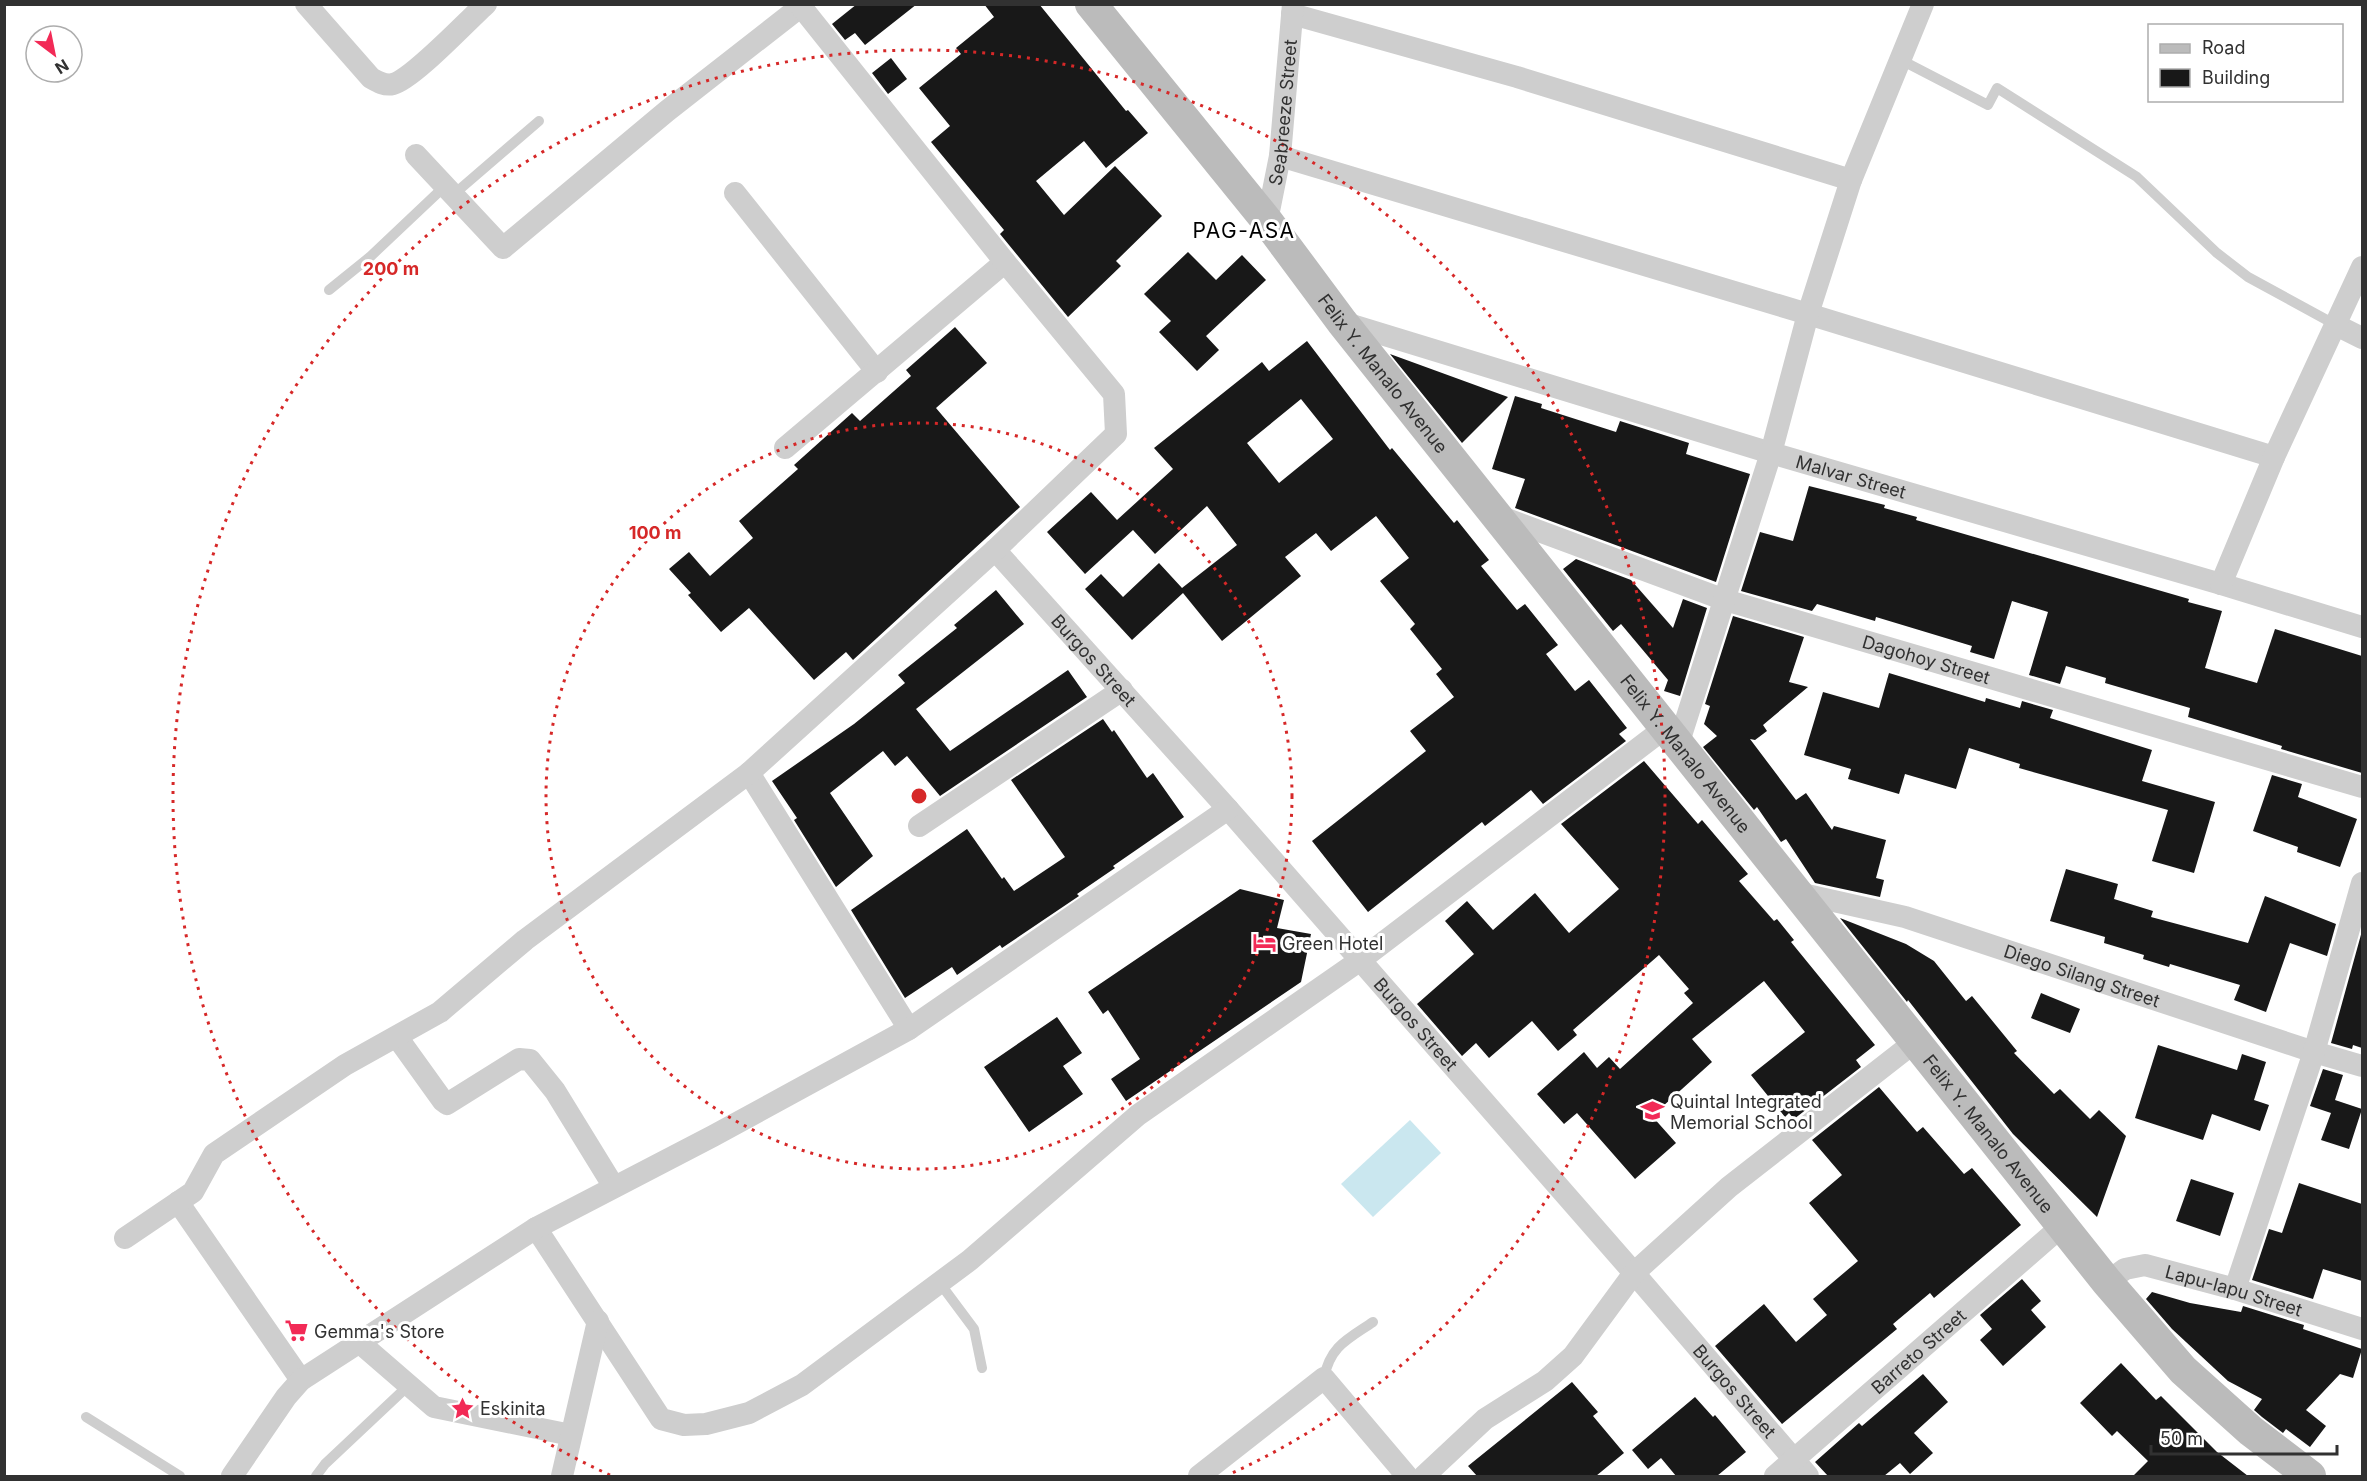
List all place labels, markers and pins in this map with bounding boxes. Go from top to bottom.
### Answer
centre of rings [909,786,929,806]
hotel icon: Green Hotel [1251,930,1277,956]
place label: Green Hotel [1282,933,1383,954]
place label: Quintal Integrated Memorial School [1670,1091,1822,1133]
school or university icon: Quintal Integrated Memorial School [1639,1098,1665,1124]
supermarket icon: Gemma's Store [283,1318,309,1344]
place label: Gemma's Store [314,1321,445,1342]
place icon: Eskinita [449,1395,475,1421]
place label: Eskinita [480,1398,546,1419]

